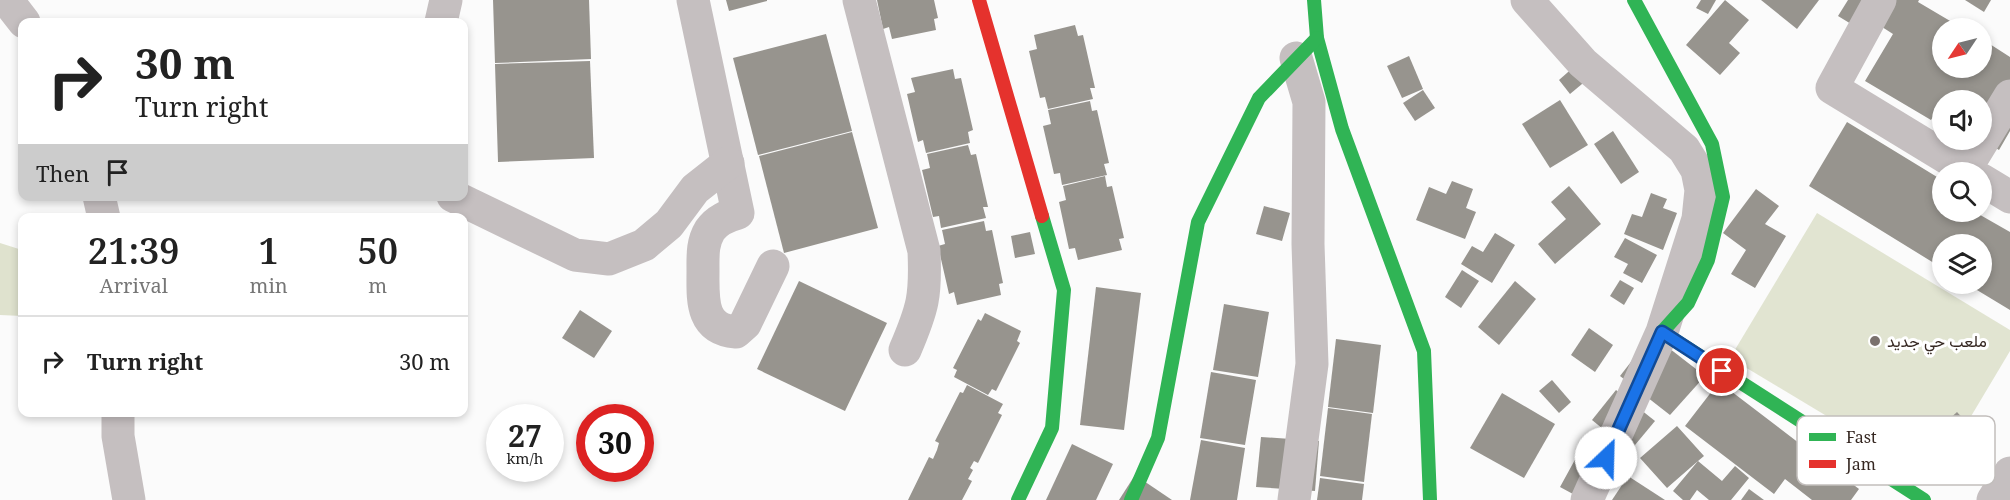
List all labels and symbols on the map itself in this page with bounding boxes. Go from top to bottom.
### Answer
north arrow [1932,18,1992,78]
place label: ملعب حي جديد [1887,330,1987,355]
marker: ملعب حي جديد [1868,334,1882,348]
pin [1696,345,1747,396]
speed limit sign: 30 [576,404,654,482]
legend [1797,416,1995,485]
position arrow [1574,426,1638,490]
text: Fast [1846,426,1877,448]
text: Jam [1845,453,1876,475]

